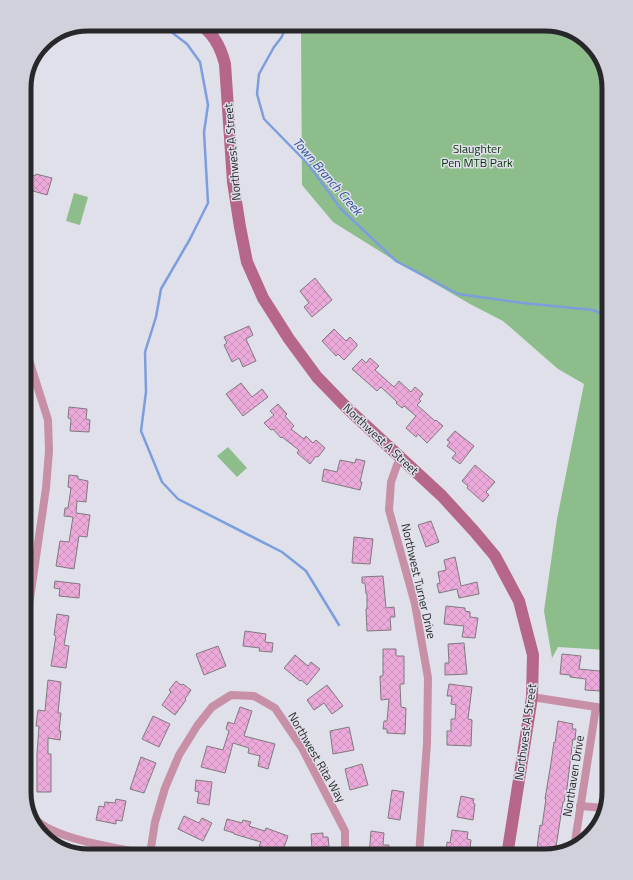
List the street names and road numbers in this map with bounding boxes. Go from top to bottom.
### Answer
street label: Northwest A Street [218,102,246,201]
street label: Northwest A Street [339,399,424,480]
street label: Northwest Turner Drive [396,521,442,641]
street label: Northwest A Street [509,682,541,782]
street label: Northwest Rita Way [283,708,351,806]
street label: Northaven Drive [557,734,589,818]

